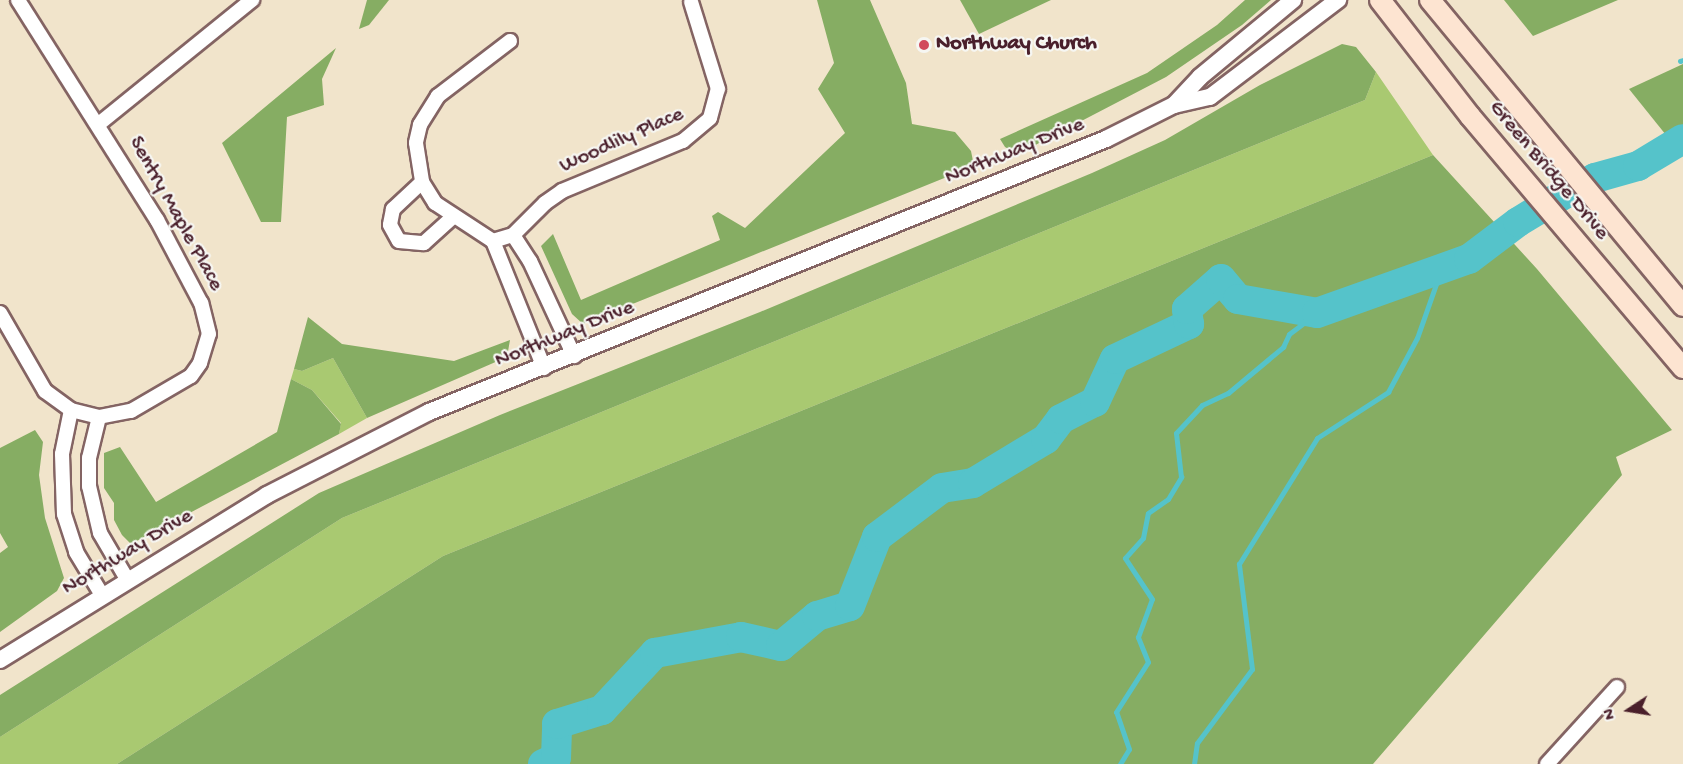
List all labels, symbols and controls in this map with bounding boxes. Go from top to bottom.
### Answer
place label: Northway Church [936,32,1097,58]
marker: Northway Church [917,38,931,52]
street label: Green Bridge Drive [1482,96,1614,246]
street label: Woodlily Place [556,102,688,180]
street label: Northway Drive [942,112,1088,192]
street label: Sentry Maple Place [122,132,228,296]
street label: Northway Drive [492,295,638,375]
street label: Northway Drive [58,504,198,602]
north arrow [1599,680,1659,740]
text: N [1601,707,1621,721]

